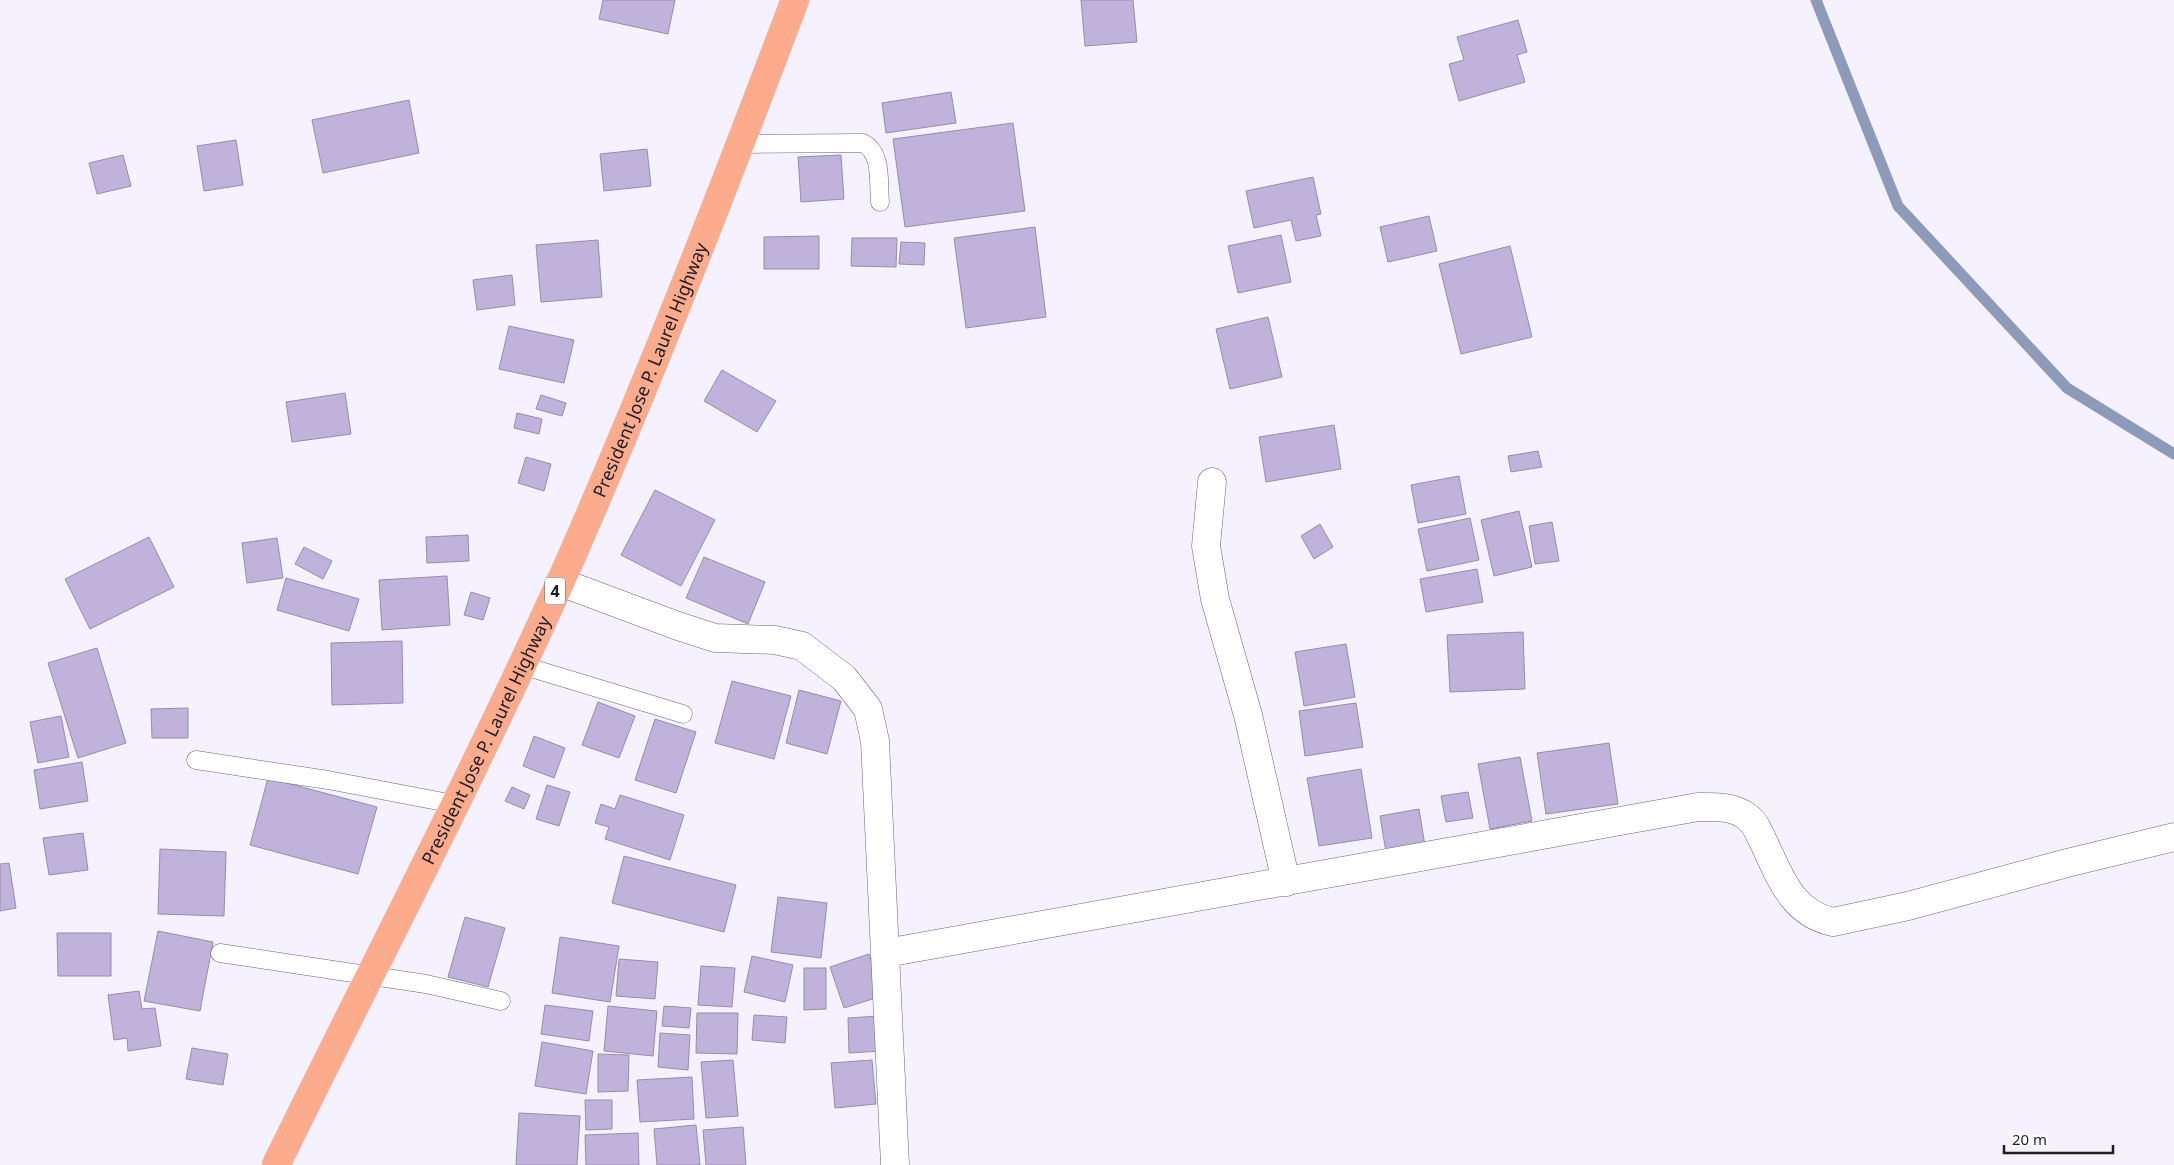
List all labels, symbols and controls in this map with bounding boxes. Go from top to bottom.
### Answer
street label: President Jose P. Laurel Highway [587,238,713,501]
road number: 4 [545,578,565,604]
street label: President Jose P. Laurel Highway [416,611,556,868]
scale bar [2004,1122,2113,1154]
text: 20 m [2012,1129,2047,1149]

